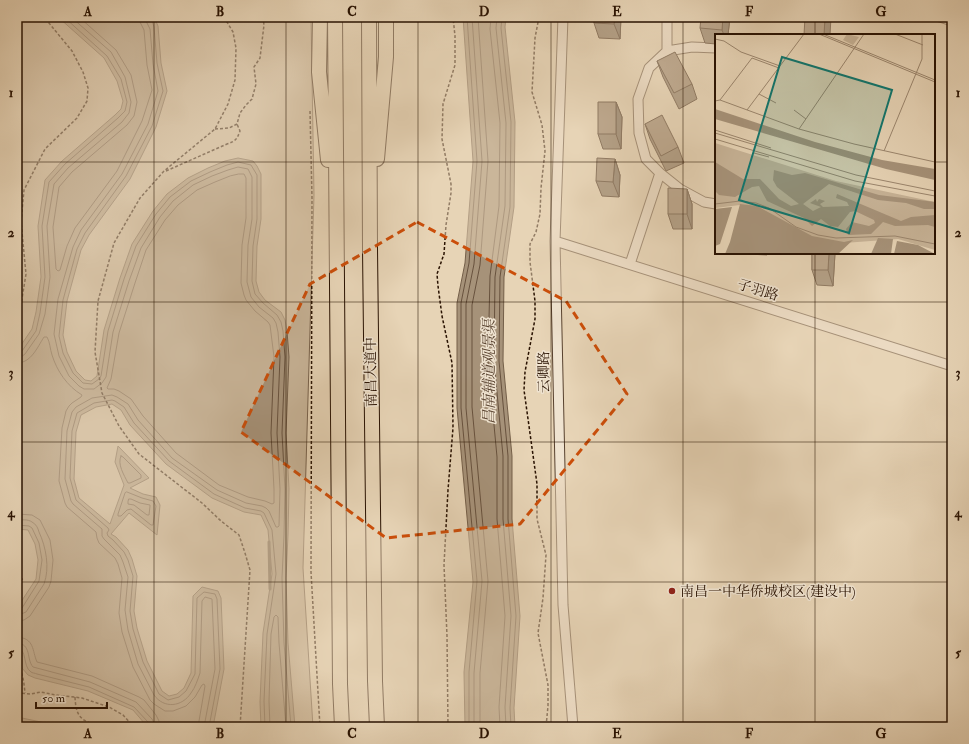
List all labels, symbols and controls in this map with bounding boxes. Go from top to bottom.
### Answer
text: A [83,4,93,20]
text: B [216,4,224,20]
text: C [347,4,357,20]
text: D [479,4,490,20]
text: E [612,4,622,20]
text: F [745,4,754,20]
text: G [876,4,887,20]
inset map [715,34,935,254]
text: 1 [9,85,14,101]
text: 1 [956,85,961,101]
text: 2 [8,225,15,241]
text: 2 [955,225,962,241]
street label: 子羽路 [735,276,781,304]
water label: 昌南辅道观景渠 [480,318,499,425]
street label: 南昌大道中 [362,337,380,407]
street label: 云卿路 [535,351,553,393]
text: 3 [9,365,14,381]
text: 3 [956,365,961,381]
text: 4 [6,505,15,521]
text: 4 [953,505,962,521]
place label: 南昌一中华侨城校区(建设中) [680,583,856,600]
marker: 南昌一中华侨城校区(建设中) [667,586,677,596]
text: 5 [8,645,14,661]
text: 5 [955,645,961,661]
scale bar [36,684,107,710]
text: 50 m [42,691,66,706]
text: A [83,726,93,742]
text: B [216,726,224,742]
text: C [347,726,357,742]
text: D [479,726,490,742]
text: E [612,726,622,742]
text: F [745,726,754,742]
text: G [876,726,887,742]

